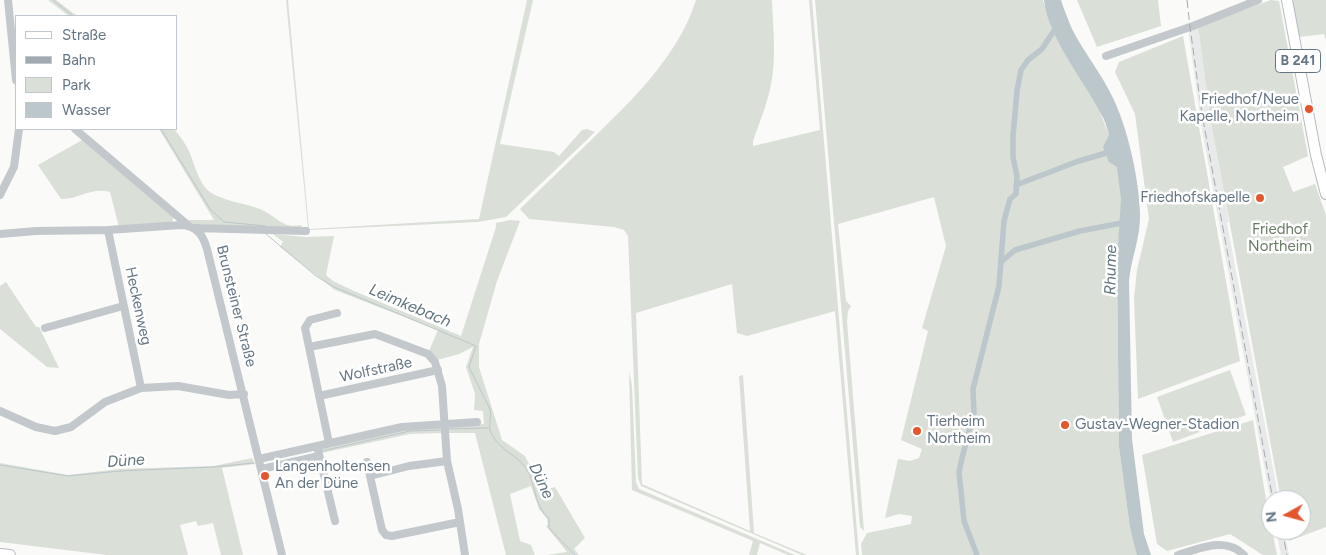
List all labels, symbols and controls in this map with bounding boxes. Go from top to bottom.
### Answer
legend [15,15,178,130]
text: Straße [62,26,106,44]
road number: B 241 [1276,49,1320,72]
text: Bahn [62,51,96,69]
text: Park [62,76,91,94]
place label: Friedhof/Neue Kapelle, Northeim [1180,91,1299,126]
text: Wasser [62,101,111,119]
marker: Friedhof/Neue Kapelle, Northeim [1303,103,1315,115]
place label: Friedhofskapelle [1140,189,1250,207]
marker: Friedhofskapelle [1254,192,1266,204]
park label: Friedhof Northeim [1248,221,1312,256]
street label: Brunsteiner Straße [212,243,260,369]
water label: Rhume [1101,245,1121,295]
street label: Heckenweg [121,265,155,347]
water label: Leimkebach [366,280,454,332]
street label: Wolfstraße [338,354,414,386]
place label: Tierheim Northeim [927,413,991,448]
place label: Gustav-Wegner-Stadion [1075,416,1239,434]
marker: Gustav-Wegner-Stadion [1059,419,1071,431]
marker: Tierheim Northeim [911,425,923,437]
water label: Düne [107,450,145,472]
place label: Langenholtensen An der Düne [275,458,390,493]
water label: Düne [524,460,558,502]
marker: Langenholtensen An der Düne [259,470,271,482]
north arrow [1261,490,1311,540]
text: N [1263,510,1281,523]

